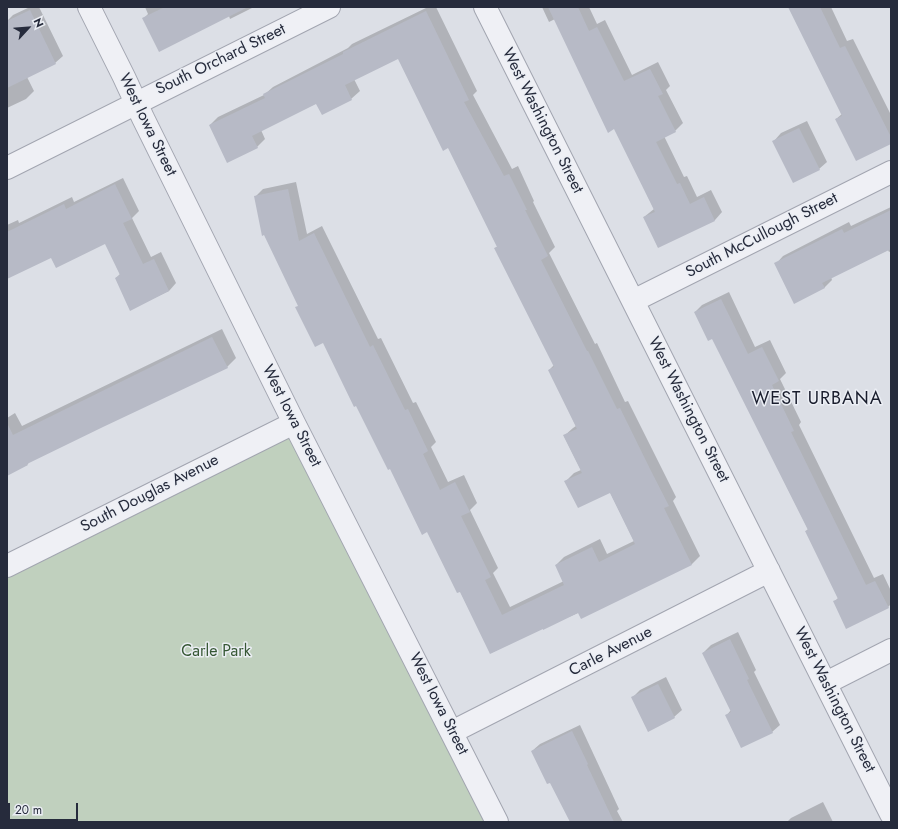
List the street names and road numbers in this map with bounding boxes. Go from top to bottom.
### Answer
street label: South Orchard Street [153,20,289,100]
street label: West Washington Street [497,45,587,197]
street label: West Iowa Street [114,71,180,179]
street label: South McCullough Street [683,189,841,283]
street label: West Washington Street [643,334,733,486]
street label: West Iowa Street [257,362,325,470]
street label: South Douglas Avenue [78,451,222,537]
street label: Carle Avenue [566,623,656,681]
street label: West Washington Street [789,624,879,776]
street label: West Iowa Street [404,650,472,758]

